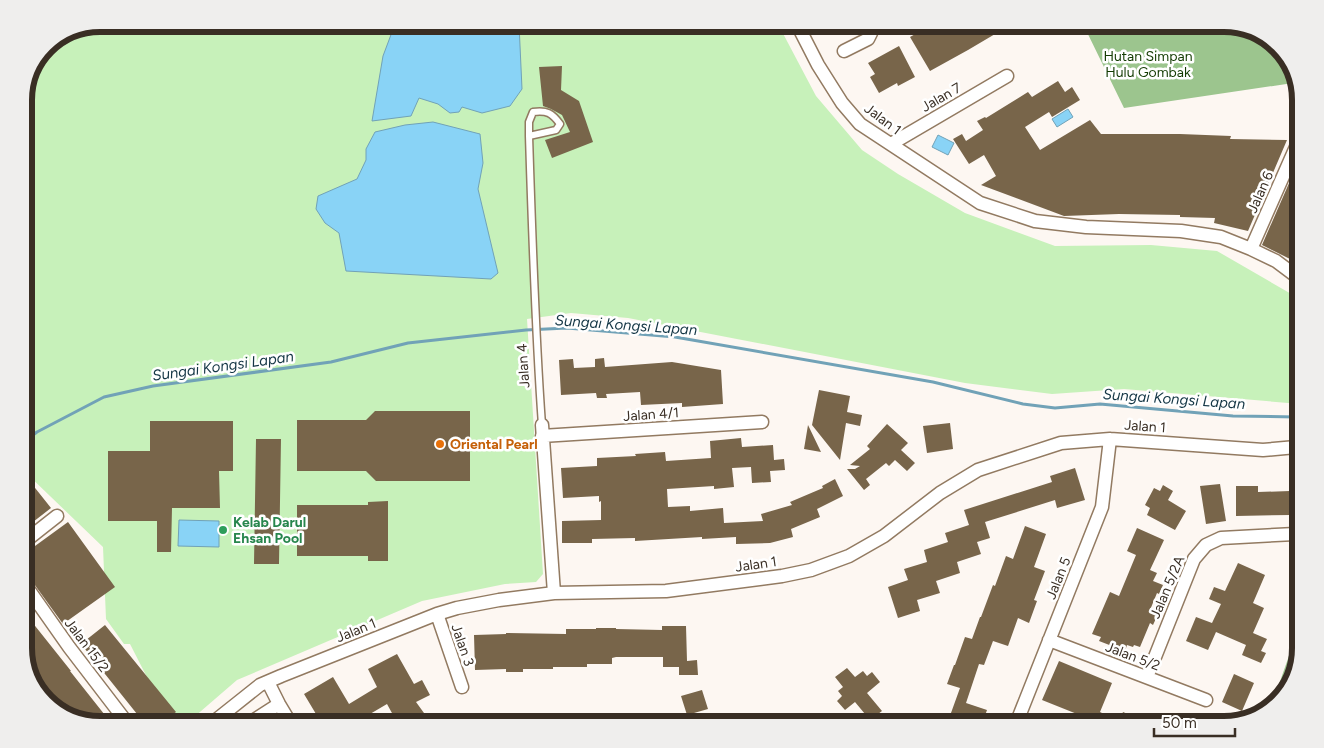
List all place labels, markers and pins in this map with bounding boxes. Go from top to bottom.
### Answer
place label: Oriental Pearl [450,436,538,453]
marker: Oriental Pearl [434,438,446,450]
place label: Kelab Darul Ehsan Pool [233,514,306,547]
marker: Kelab Darul Ehsan Pool [217,524,229,536]

